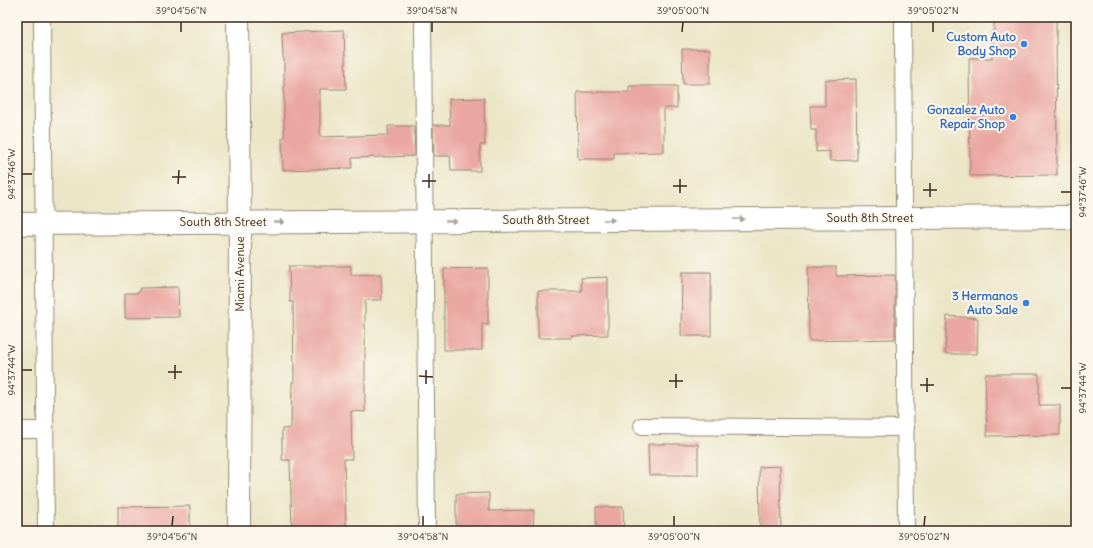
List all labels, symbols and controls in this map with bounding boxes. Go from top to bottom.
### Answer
text: 39°04'56"N [156,4,206,17]
text: 39°04'58"N [407,4,457,17]
text: 39°05'00"N [657,4,709,17]
text: 39°05'02"N [907,4,959,17]
place label: Custom Auto Body Shop [946,29,1016,59]
marker: Custom Auto Body Shop [1019,39,1029,49]
place label: Gonzalez Auto Repair Shop [927,102,1005,132]
marker: Gonzalez Auto Repair Shop [1008,112,1018,122]
text: 94°37'46"W [5,148,18,200]
text: 94°37'46"W [1076,166,1089,218]
street label: South 8th Street [826,210,914,225]
street label: South 8th Street [502,212,590,227]
street label: South 8th Street [179,214,267,229]
one-way arrow [733,216,746,222]
one-way arrow [603,217,616,223]
one-way arrow [445,218,458,224]
one-way arrow [273,219,286,225]
street label: Miami Avenue [232,236,247,312]
place label: 3 Hermanos Auto Sale [952,288,1019,317]
marker: 3 Hermanos Auto Sale [1021,298,1031,308]
text: 94°37'44"W [5,344,18,396]
text: 94°37'44"W [1076,362,1089,414]
text: 39°04'56"N [147,530,197,543]
text: 39°04'58"N [398,530,448,543]
text: 39°05'00"N [648,530,700,543]
text: 39°05'02"N [898,530,950,543]

